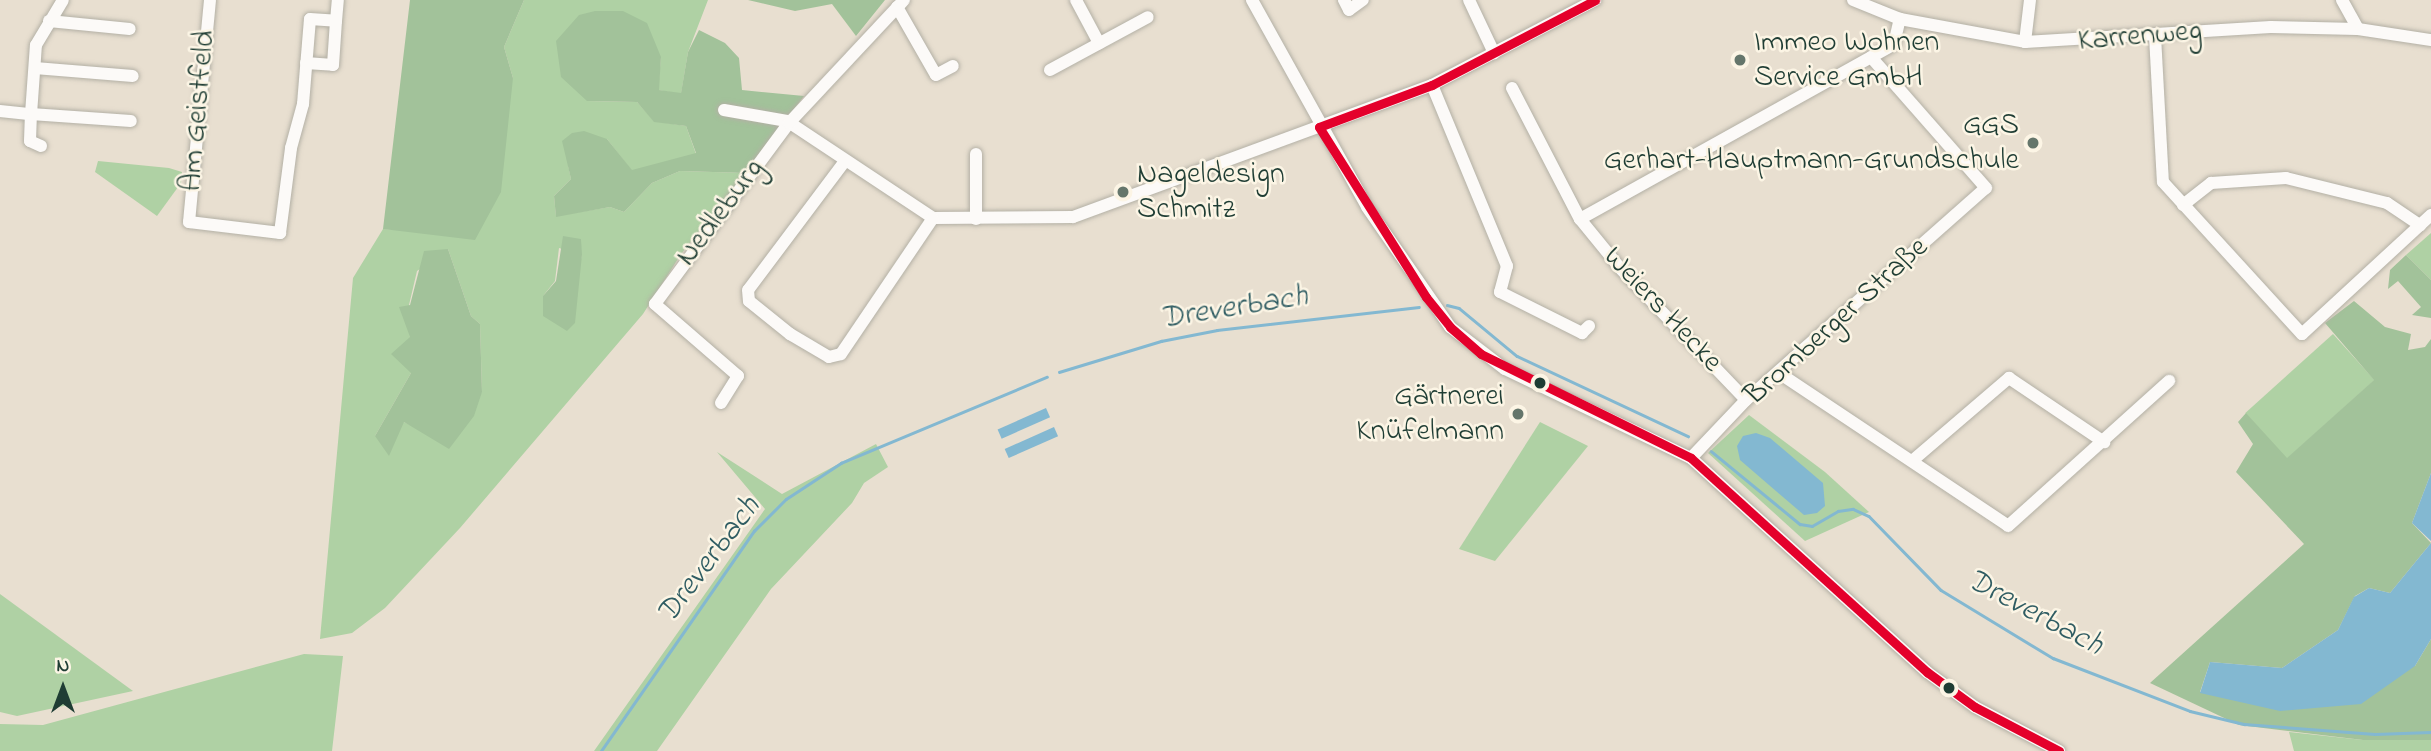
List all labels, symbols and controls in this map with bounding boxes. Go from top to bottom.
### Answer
street label: Karrenweg [2077,14,2203,60]
place label: Immeo Wohnen Service GmbH [1754,25,1939,96]
street label: Am Geistfeld [174,29,224,193]
marker: Immeo Wohnen Service GmbH [1732,52,1748,68]
place label: GGS Gerhart-Hauptmann-Grundschule [1604,108,2019,178]
marker: GGS Gerhart-Hauptmann-Grundschule [2025,135,2041,151]
street label: Nedleburg [669,152,773,274]
place label: Nageldesign Schmitz [1137,157,1285,228]
marker: Nageldesign Schmitz [1115,184,1131,200]
street label: Bromberger Straße [1738,230,1936,414]
street label: Weiers Hecke [1595,240,1729,380]
water label: Dreverbach [1157,278,1311,340]
unlabelled marker [1533,376,1547,390]
place label: Gärtnerei Knüfelmann [1356,379,1504,449]
marker: Gärtnerei Knüfelmann [1510,406,1526,422]
water label: Dreverbach [650,490,770,632]
water label: Dreverbach [1959,562,2109,666]
north arrow [28,653,98,723]
text: N [57,653,69,680]
unlabelled marker [1942,681,1956,695]

